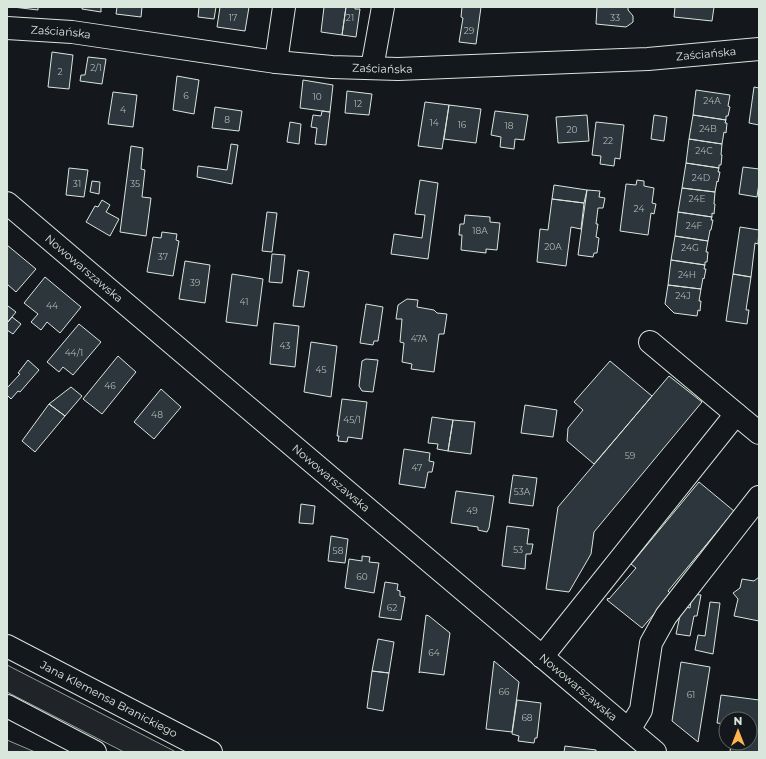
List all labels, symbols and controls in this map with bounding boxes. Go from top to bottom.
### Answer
house number: 17 [229,12,237,23]
house number: 21 [346,12,354,23]
house number: 33 [610,12,620,23]
street label: Zaściańska [30,22,92,42]
house number: 29 [464,25,475,36]
street label: Zaściańska [675,44,737,63]
street label: Zaściańska [352,61,413,76]
house number: 2/1 [90,62,102,73]
house number: 2 [57,66,63,77]
house number: 6 [183,90,189,101]
house number: 10 [312,91,322,102]
house number: 24A [703,95,721,106]
house number: 12 [354,98,362,109]
house number: 4 [120,104,126,115]
house number: 8 [224,114,230,125]
house number: 14 [429,117,439,128]
house number: 16 [458,119,467,130]
house number: 18 [505,120,514,131]
house number: 24B [699,123,717,134]
house number: 20 [566,124,578,135]
house number: 22 [603,135,613,146]
house number: 24C [695,145,713,156]
house number: 24D [692,172,710,183]
house number: 31 [73,178,81,189]
house number: 35 [130,178,140,189]
house number: 24E [689,193,705,204]
house number: 24 [634,203,644,214]
house number: 24F [686,220,703,231]
house number: 18A [472,225,488,236]
street label: Nowowarszawska [42,231,126,305]
house number: 20A [544,241,562,252]
house number: 24G [681,242,699,253]
house number: 37 [158,251,168,262]
house number: 24H [678,269,696,280]
house number: 39 [190,277,201,288]
house number: 24J [675,290,691,301]
house number: 41 [240,296,248,307]
house number: 44 [46,300,58,311]
house number: 47A [411,333,428,344]
house number: 43 [280,340,290,351]
house number: 44/1 [65,347,83,358]
house number: 45 [315,364,327,375]
house number: 46 [104,380,116,391]
house number: 48 [151,409,163,420]
house number: 45/1 [343,414,361,425]
street label: Nowowarszawska [289,441,373,515]
house number: 59 [625,450,636,461]
house number: 47 [412,462,422,473]
house number: 53A [514,486,531,497]
house number: 49 [466,505,478,516]
house number: 53 [513,544,523,555]
house number: 58 [333,545,344,556]
house number: 60 [356,571,368,582]
house number: 62 [387,602,397,613]
house number: 64 [428,647,440,658]
street label: Nowowarszawska [537,650,620,724]
street label: Jana Klemensa Branickiego [37,657,180,740]
house number: 66 [499,686,510,697]
house number: 61 [687,689,695,700]
north arrow [718,711,758,751]
house number: 68 [521,712,533,723]
text: N [734,714,742,728]

